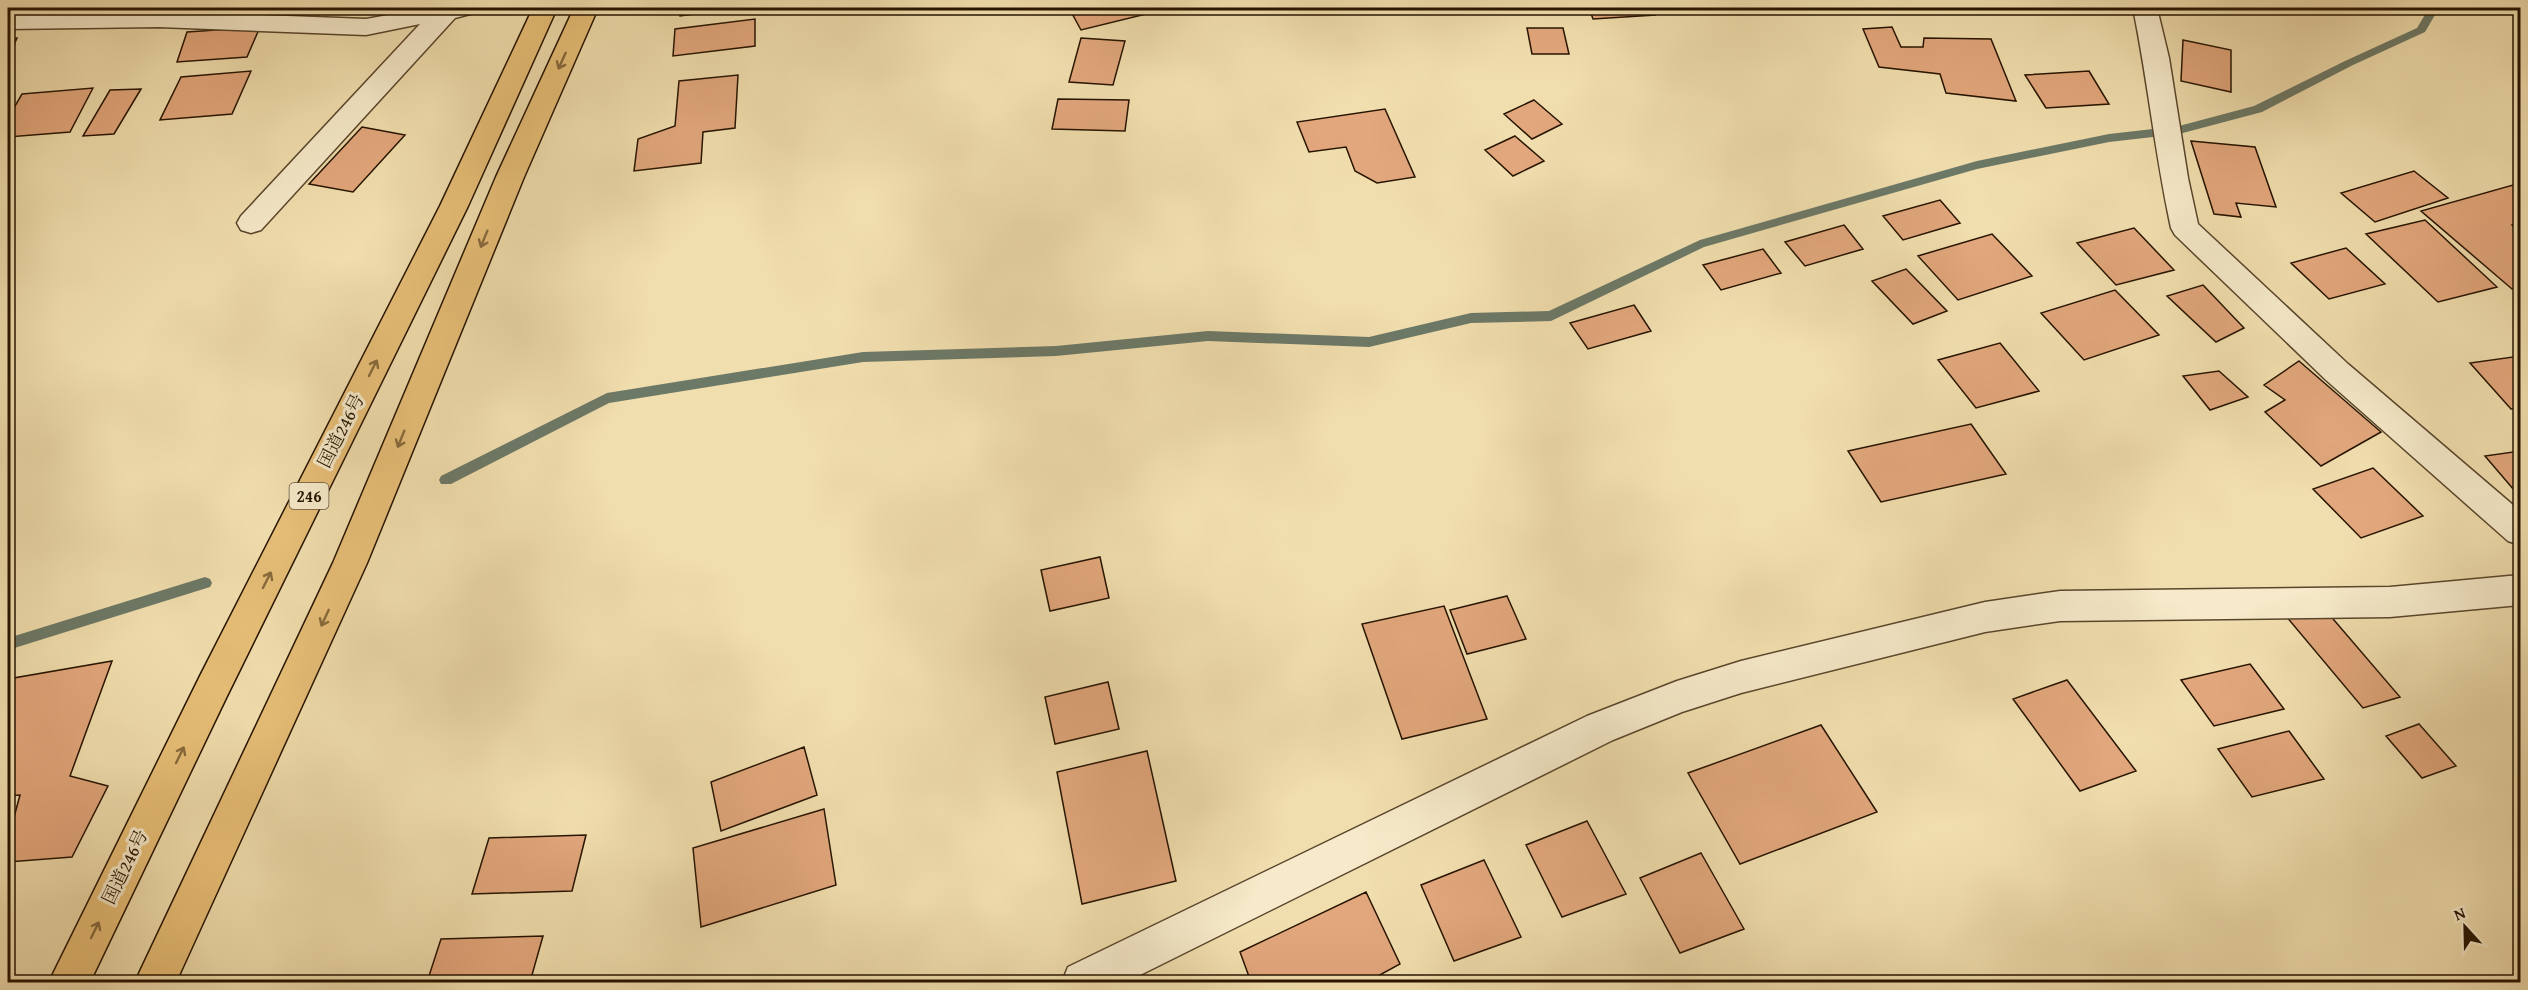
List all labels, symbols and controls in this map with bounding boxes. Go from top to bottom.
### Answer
one-way arrow [556,51,567,69]
one-way arrow [478,230,489,248]
one-way arrow [367,359,379,377]
street label: 国道246号 [310,389,371,473]
one-way arrow [395,429,406,448]
road number: 246 [290,483,328,509]
one-way arrow [261,571,273,589]
one-way arrow [318,609,330,627]
one-way arrow [175,746,187,764]
street label: 国道246号 [95,825,154,909]
north arrow [2435,897,2495,957]
text: N [2450,900,2469,926]
one-way arrow [89,921,101,939]

